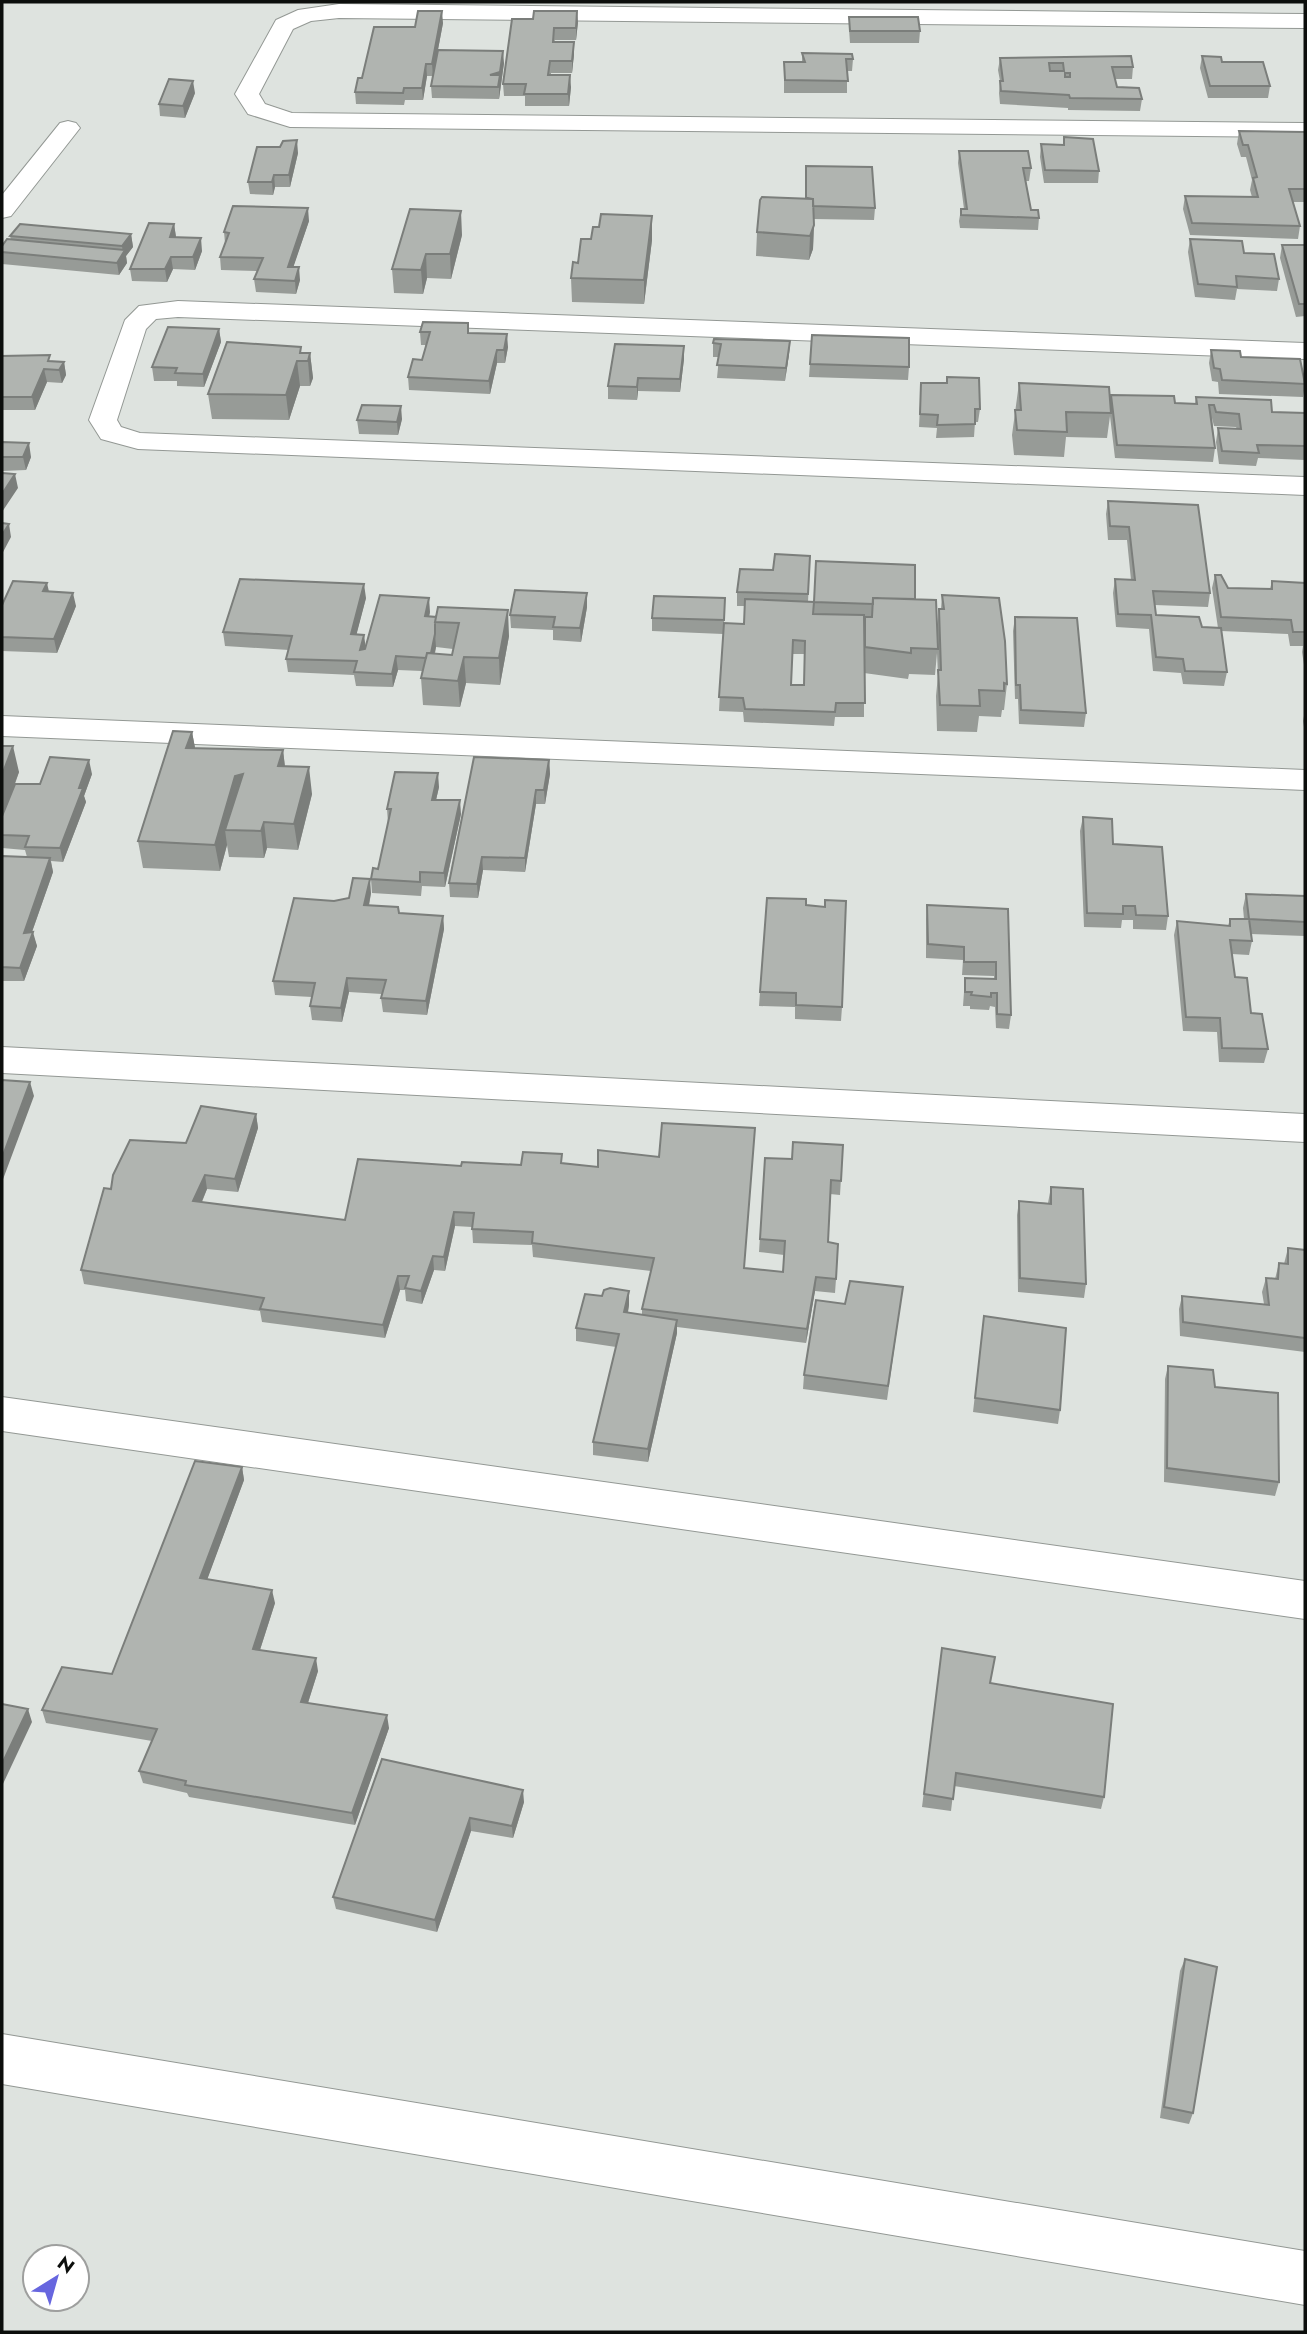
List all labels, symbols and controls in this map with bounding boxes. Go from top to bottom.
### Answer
north arrow [21,2243,91,2313]
text: N [52,2249,80,2280]

